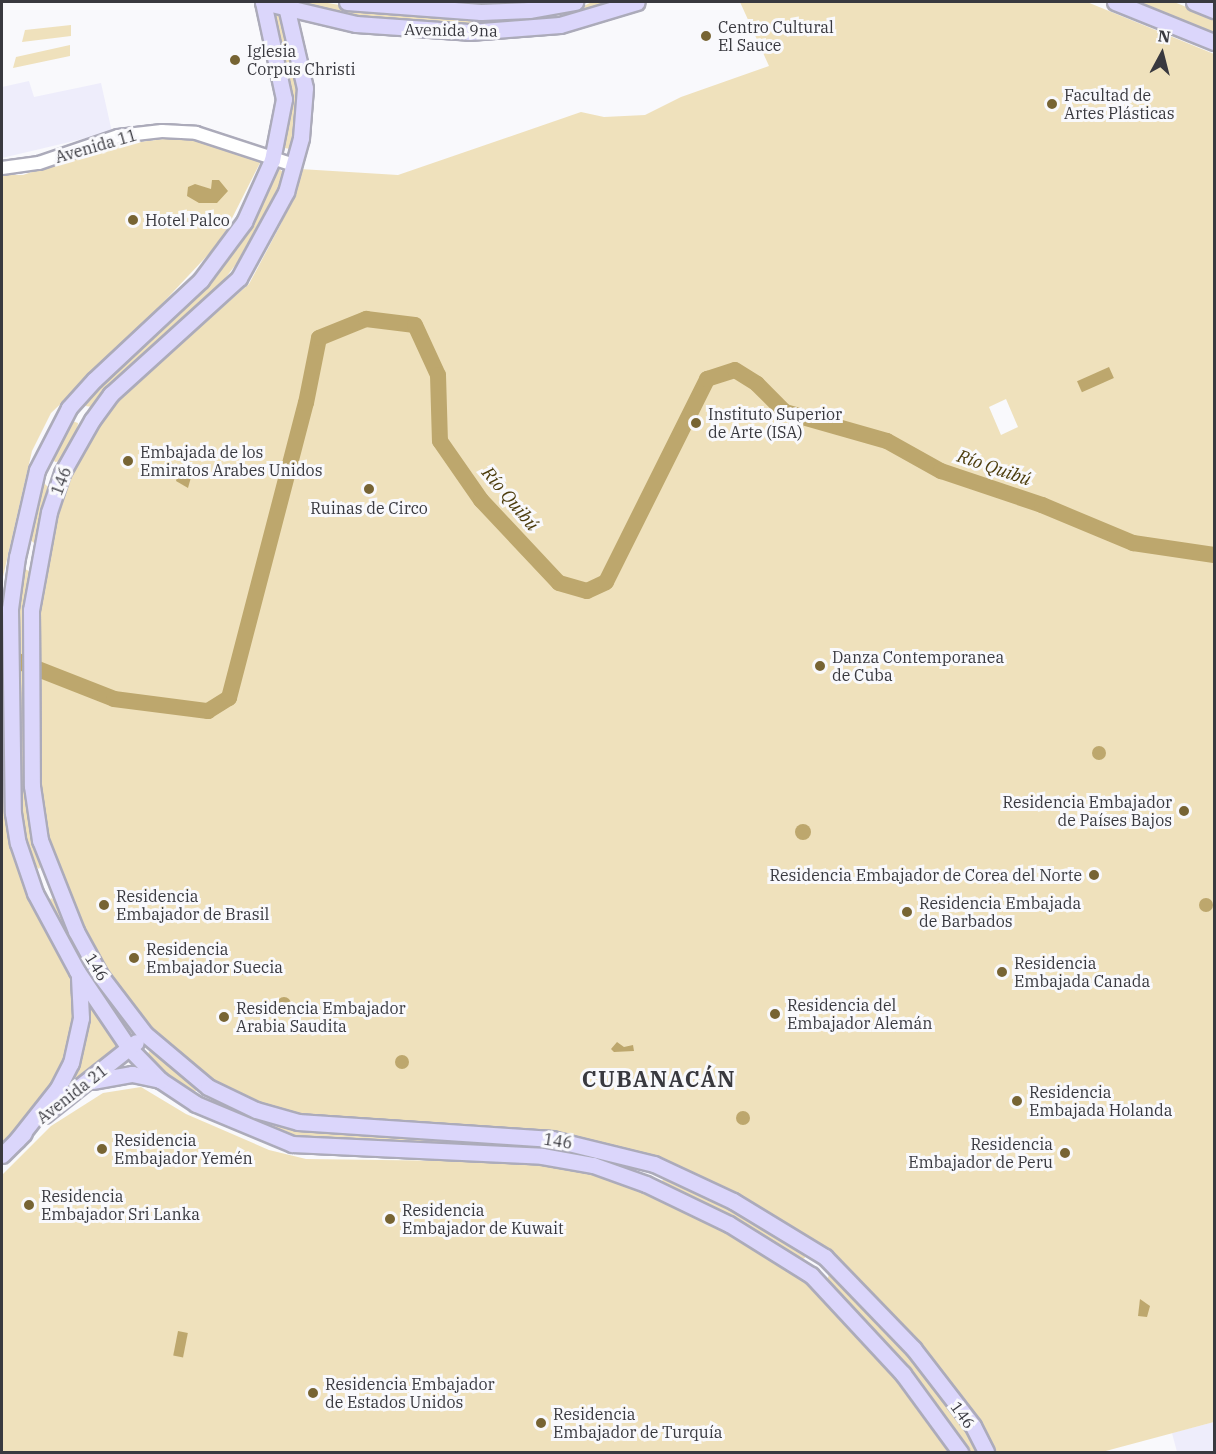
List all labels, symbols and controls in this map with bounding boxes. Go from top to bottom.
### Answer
place label: Centro Cultural El Sauce [718,17,834,55]
street label: Avenida 9na [404,20,498,40]
north arrow [1132,24,1192,84]
text: N [1157,25,1172,47]
marker: Centro Cultural El Sauce [699,29,713,43]
place label: Iglesia Corpus Christi [247,41,355,79]
marker: Iglesia Corpus Christi [228,53,242,67]
place label: Facultad de Artes Plásticas [1064,85,1175,123]
marker: Facultad de Artes Plásticas [1045,97,1059,111]
street label: Avenida 11 [53,125,139,167]
place label: Hotel Palco [145,210,230,230]
marker: Hotel Palco [126,213,140,227]
place label: Instituto Superior de Arte (ISA) [708,404,842,442]
marker: Instituto Superior de Arte (ISA) [689,416,703,430]
place label: Embajada de los Emiratos Arabes Unidos [140,442,322,480]
water label: Río Quibú [954,445,1034,491]
marker: Embajada de los Emiratos Arabes Unidos [121,454,135,468]
water label: Río Quibú [477,463,543,535]
street label: 146 [47,464,75,498]
marker: Ruinas de Circo [362,482,376,496]
place label: Ruinas de Circo [310,498,428,518]
place label: Danza Contemporanea de Cuba [832,647,1004,685]
marker: Danza Contemporanea de Cuba [813,659,827,673]
place label: Residencia Embajador de Países Bajos [1002,792,1172,830]
marker: Residencia Embajador de Países Bajos [1177,804,1191,818]
place label: Residencia Embajador de Corea del Norte [769,865,1082,885]
marker: Residencia Embajador de Corea del Norte [1087,868,1101,882]
place label: Residencia Embajador de Brasil [116,886,269,924]
place label: Residencia Embajada de Barbados [919,893,1081,931]
marker: Residencia Embajador de Brasil [97,898,111,912]
marker: Residencia Embajada de Barbados [900,905,914,919]
place label: Residencia Embajador Suecia [146,939,283,977]
street label: 146 [81,950,113,984]
marker: Residencia Embajador Suecia [127,951,141,965]
place label: Residencia Embajada Canada [1014,953,1150,991]
marker: Residencia Embajada Canada [995,965,1009,979]
place label: Residencia del Embajador Alemán [787,995,933,1033]
place label: Residencia Embajador Arabia Saudita [236,998,406,1036]
marker: Residencia del Embajador Alemán [768,1007,782,1021]
marker: Residencia Embajador Arabia Saudita [217,1010,231,1024]
street label: Avenida 21 [33,1061,111,1127]
district label: CUBANACÁN [582,1066,736,1092]
place label: Residencia Embajada Holanda [1029,1082,1173,1120]
marker: Residencia Embajada Holanda [1010,1094,1024,1108]
street label: 146 [542,1129,574,1153]
place label: Residencia Embajador Yemén [114,1130,253,1168]
place label: Residencia Embajador de Peru [908,1134,1053,1172]
marker: Residencia Embajador Yemén [95,1142,109,1156]
marker: Residencia Embajador de Peru [1058,1146,1072,1160]
place label: Residencia Embajador Sri Lanka [41,1186,200,1224]
marker: Residencia Embajador Sri Lanka [22,1198,36,1212]
place label: Residencia Embajador de Kuwait [402,1200,564,1238]
marker: Residencia Embajador de Kuwait [383,1212,397,1226]
place label: Residencia Embajador de Estados Unidos [325,1374,495,1412]
marker: Residencia Embajador de Estados Unidos [306,1386,320,1400]
street label: 146 [947,1398,979,1432]
place label: Residencia Embajador de Turquía [553,1404,722,1442]
marker: Residencia Embajador de Turquía [534,1416,548,1430]

